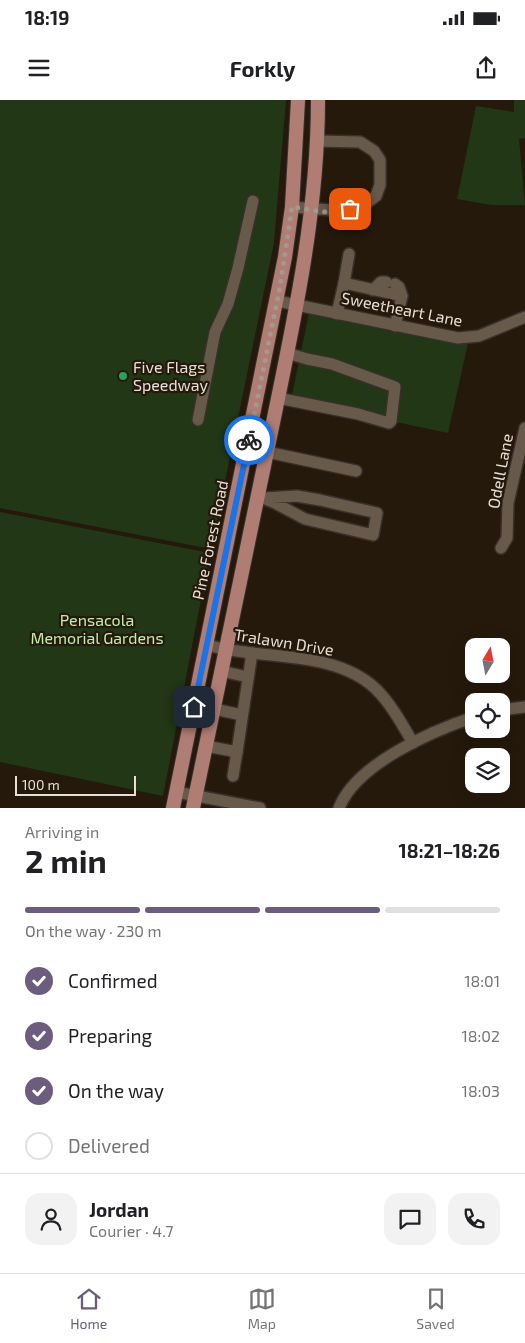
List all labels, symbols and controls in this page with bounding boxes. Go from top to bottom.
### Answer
text: 18:19 [25,6,69,29]
icon: menu [25,54,53,82]
icon: share [472,54,500,82]
text: Forkly [230,55,295,81]
pin [329,188,371,230]
icon: bag [336,195,364,223]
street label: Sweetheart Lane [340,287,464,330]
place label: Five Flags Speedway [133,357,209,394]
marker: Five Flags Speedway [117,370,129,382]
courier [224,415,274,465]
icon: bike [235,426,263,454]
street label: Odell Lane [483,432,516,510]
street label: Pine Forest Road [188,478,231,601]
park label: Pensacola Memorial Gardens [30,610,164,647]
street label: Tralawn Drive [233,624,335,659]
north arrow [465,638,510,682]
map controls [465,638,510,793]
pin [173,686,215,728]
icon: home [180,693,208,721]
button: locate [465,693,510,738]
button: layers [465,748,510,793]
scale bar [15,773,136,796]
text: 100 m [22,776,60,793]
text: Arriving in [25,822,99,841]
text: 18:21–18:26 [399,839,500,862]
text: 2 min [25,841,107,879]
text: On the way · 230 m [25,921,162,940]
icon: check [25,967,53,995]
text: Confirmed [68,969,158,992]
text: 18:01 [464,971,500,990]
icon: check [25,1022,53,1050]
text: Preparing [68,1024,152,1047]
text: 18:02 [462,1026,500,1045]
icon: check [25,1077,53,1105]
text: On the way [68,1079,164,1102]
text: 18:03 [462,1081,500,1100]
text: Delivered [68,1134,150,1157]
button: person [25,1193,77,1245]
button: chat [384,1193,436,1245]
button: phone [448,1193,500,1245]
text: Jordan [89,1198,149,1221]
text: Courier · 4.7 [89,1221,173,1240]
tab: Home [70,1285,107,1332]
tab: Map [248,1285,276,1332]
tab: Saved [416,1285,455,1332]

